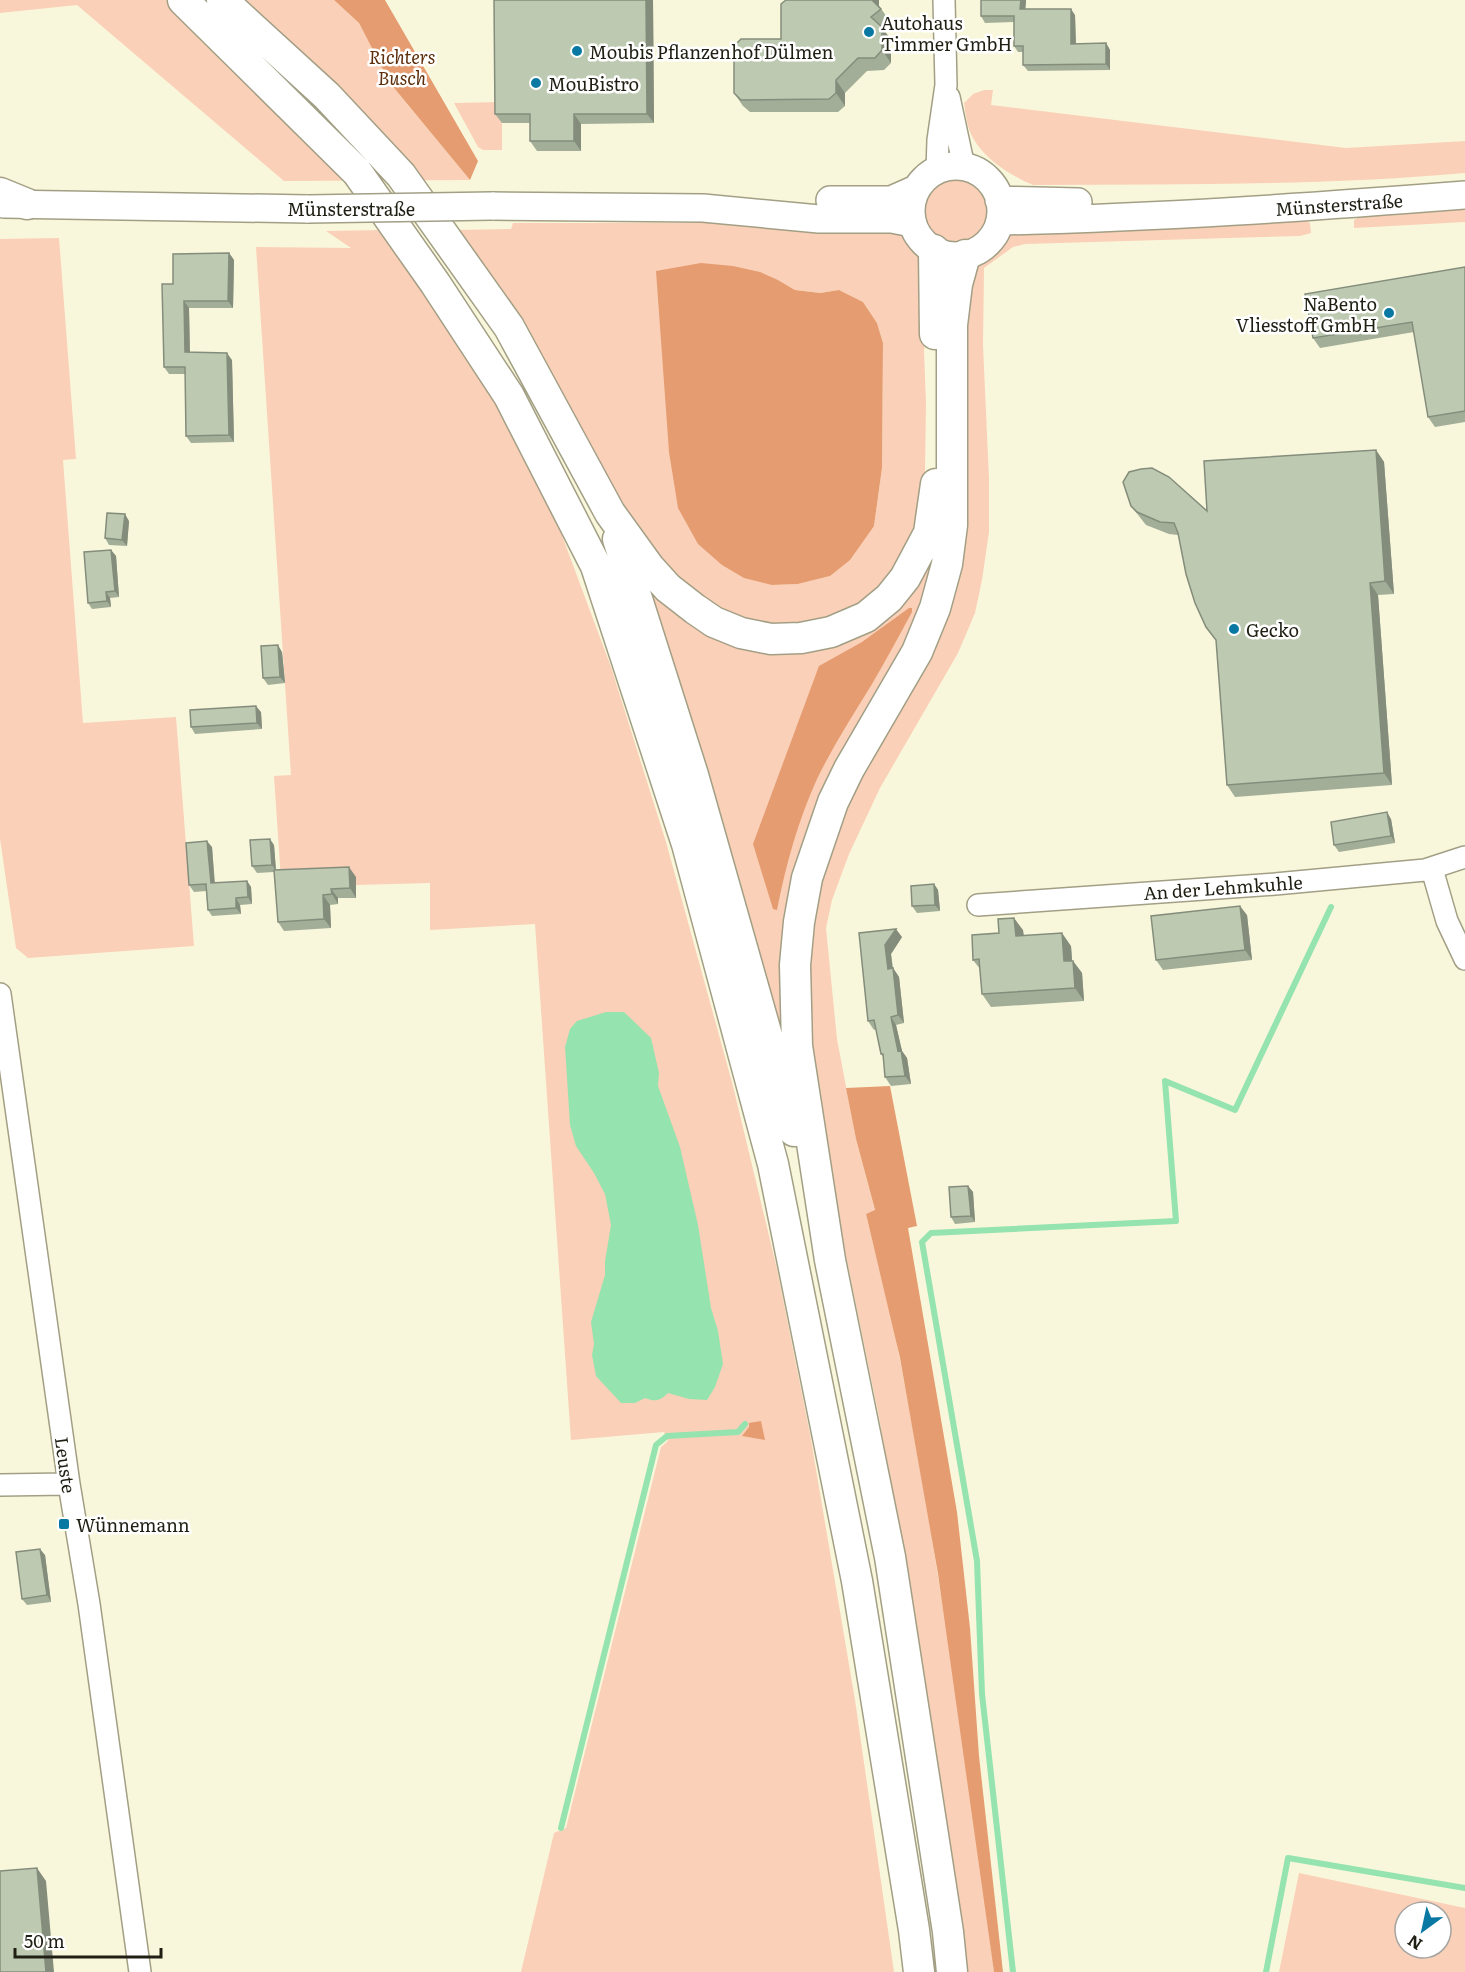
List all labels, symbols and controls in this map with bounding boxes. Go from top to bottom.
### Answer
place label: Autohaus Timmer GmbH [881,9,1012,57]
marker: Autohaus Timmer GmbH [862,25,876,39]
place label: Moubis Pflanzenhof Dülmen [589,38,833,65]
park label: Richters Busch [369,43,435,91]
marker: Moubis Pflanzenhof Dülmen [570,44,584,58]
place label: MouBistro [548,70,639,97]
marker: MouBistro [529,76,543,90]
street label: Münsterstraße [1274,186,1404,222]
street label: Münsterstraße [287,195,415,222]
place label: NaBento Vliesstoff GmbH [1236,290,1377,338]
marker: NaBento Vliesstoff GmbH [1382,306,1396,320]
place label: Gecko [1246,616,1299,643]
marker: Gecko [1227,622,1241,636]
street label: An der Lehmkuhle [1142,868,1304,906]
street label: Leuste [49,1435,83,1495]
place label: Wünnemann [76,1511,190,1538]
marker: Wünnemann [57,1517,71,1531]
north arrow [1393,1900,1453,1960]
scale bar [15,1921,160,1959]
text: 50 m [24,1927,65,1954]
text: N [1402,1930,1426,1957]

